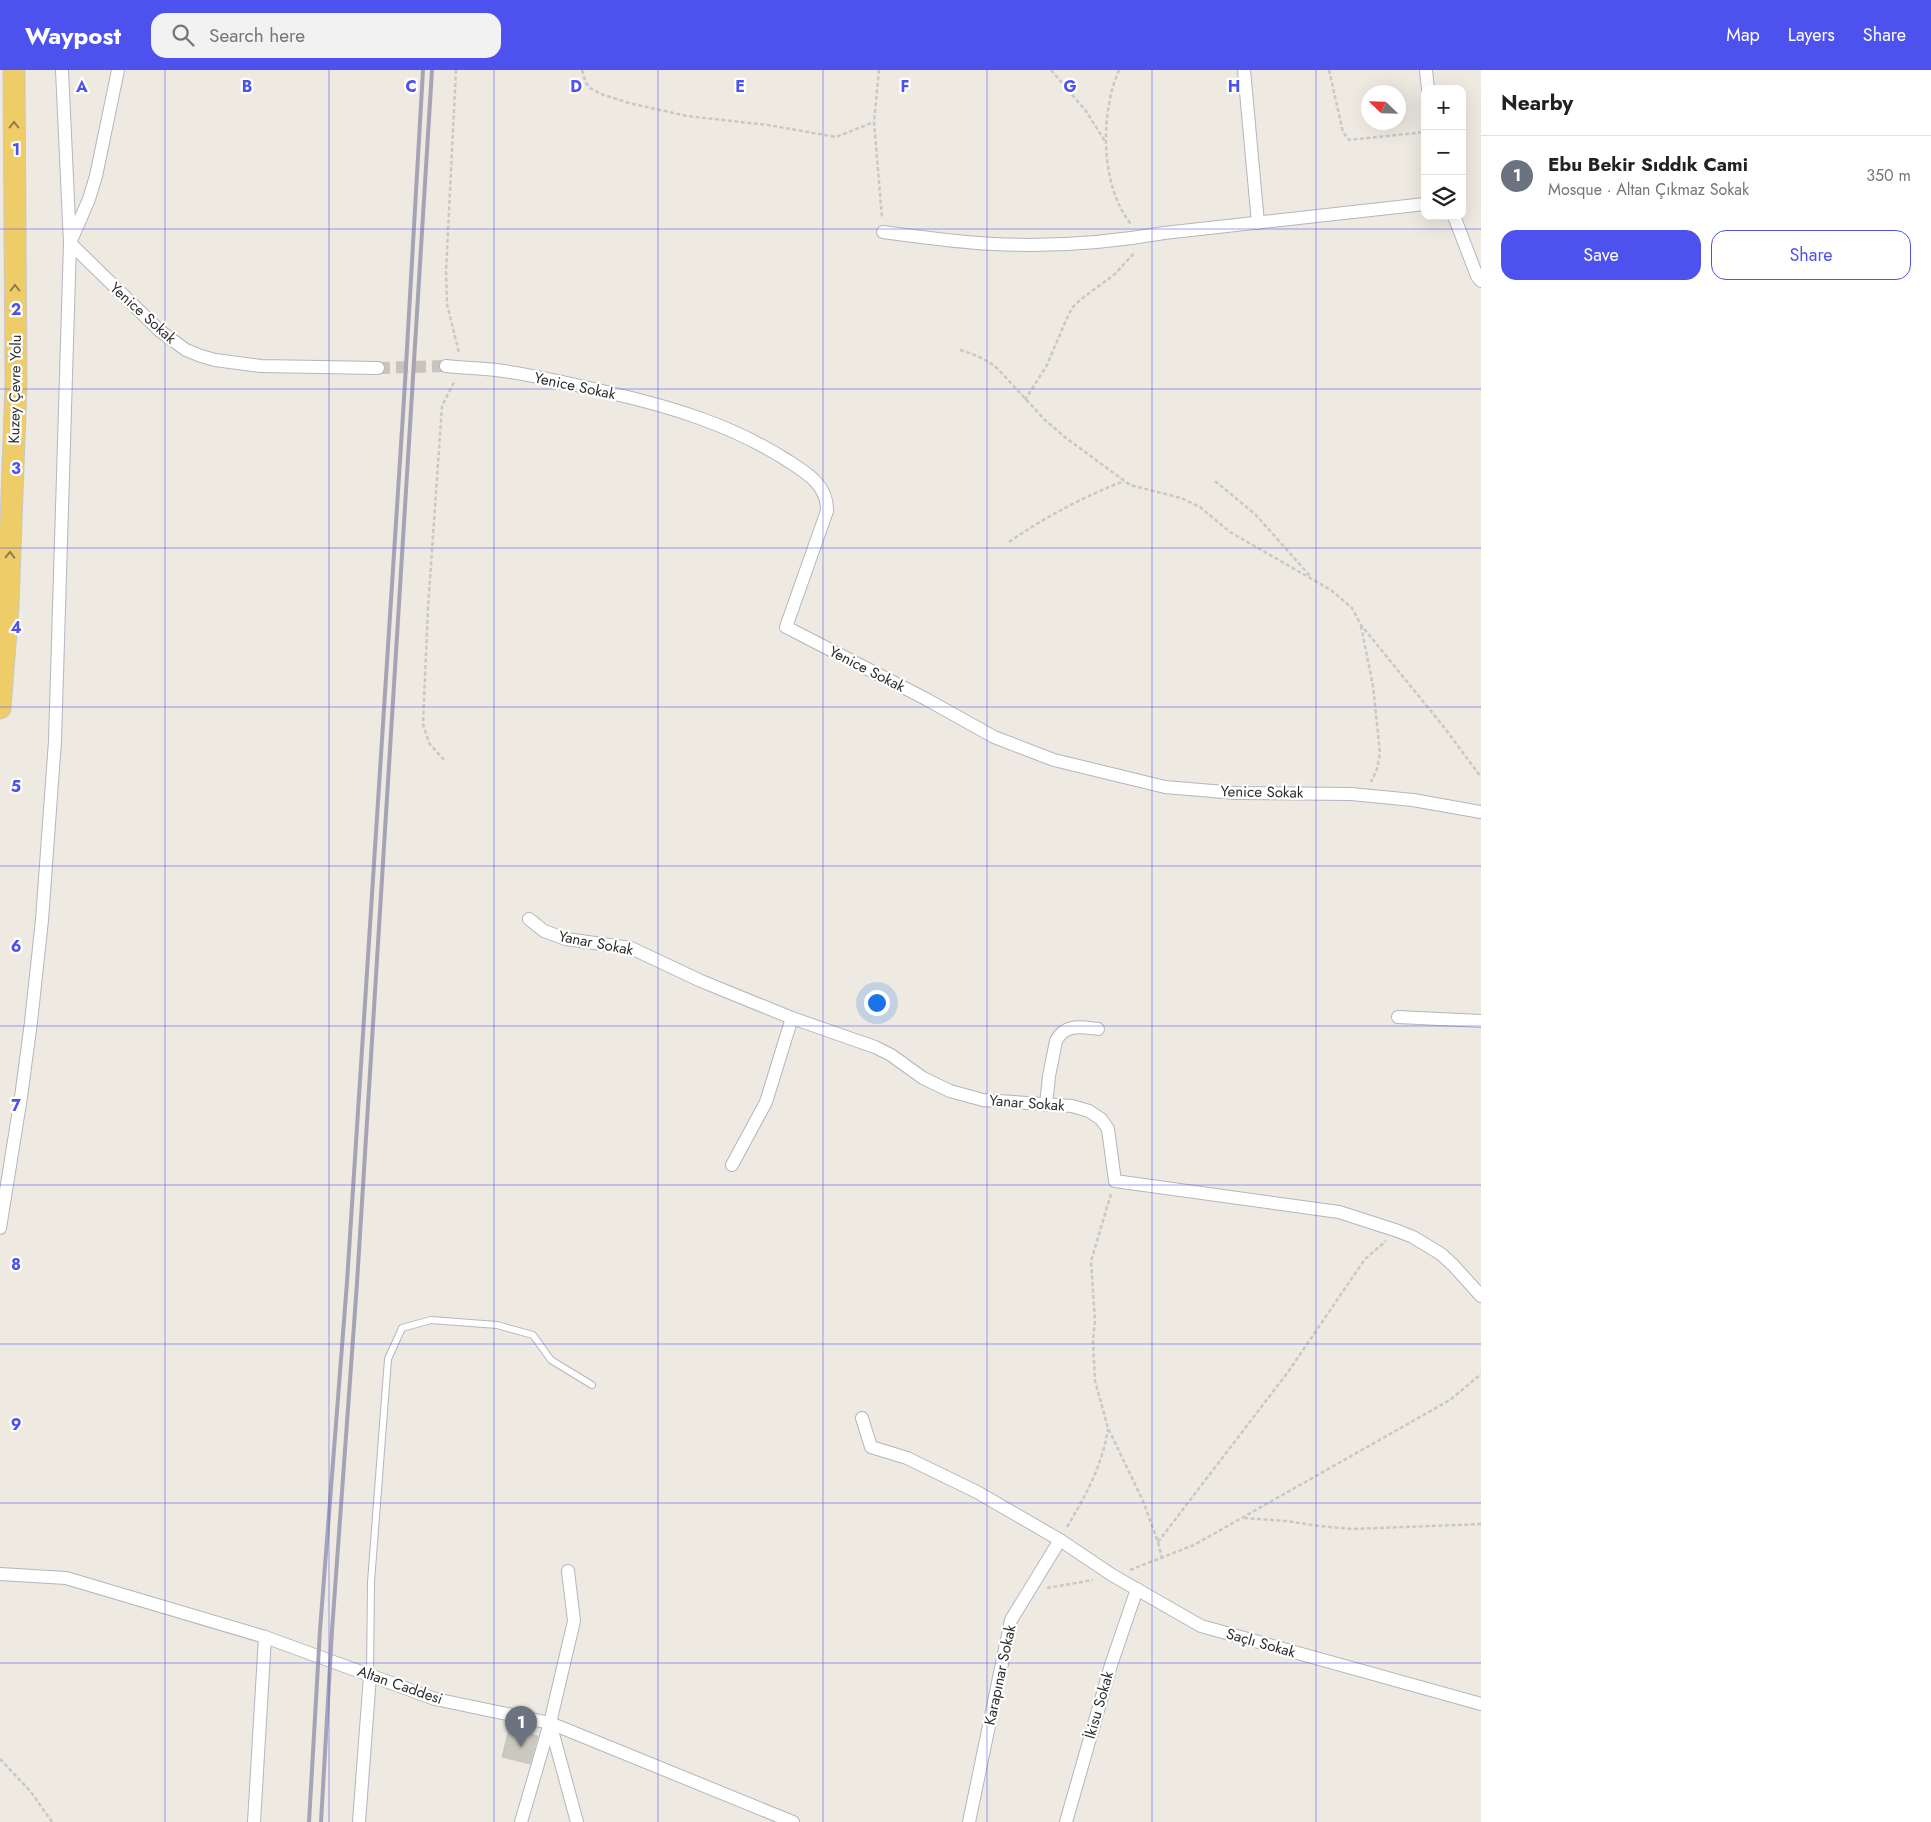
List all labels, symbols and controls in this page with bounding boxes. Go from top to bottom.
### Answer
search box [151,13,501,58]
text: Waypost [25,18,121,53]
icon: search [169,21,197,49]
text: Search here [209,22,305,49]
text: Map [1726,22,1760,48]
text: Layers [1788,22,1835,48]
text: Share [1863,22,1906,48]
text: A [75,75,88,98]
text: B [242,75,252,98]
text: C [405,75,417,98]
text: D [570,75,582,98]
text: E [735,75,745,98]
text: F [901,75,909,98]
text: G [1063,75,1077,98]
text: H [1228,75,1240,98]
north arrow [1361,85,1406,130]
map controls [1421,85,1466,220]
button: + [1421,85,1466,130]
text: Nearby [1501,88,1573,118]
one-way arrow [9,121,19,128]
button: − [1421,130,1466,175]
text: 1 [12,138,20,161]
text: Ebu Bekir Sıddık Cami [1548,151,1748,178]
text: 1 [1513,164,1521,187]
text: 350 m [1866,164,1911,187]
button: layers [1421,175,1466,220]
text: Mosque · Altan Çıkmaz Sokak [1548,178,1749,201]
button: Save [1501,230,1701,280]
button: Share [1711,230,1911,280]
street label: Yenice Sokak [105,277,181,349]
one-way arrow [10,283,20,291]
text: 2 [11,298,21,321]
street label: Kuzey Çevre Yolu [3,334,27,444]
street label: Yenice Sokak [532,367,618,405]
text: 3 [11,457,21,480]
one-way arrow [4,551,15,559]
text: 4 [10,616,22,639]
street label: Yenice Sokak [825,640,909,698]
text: 5 [11,775,21,798]
street label: Yenice Sokak [1220,780,1304,804]
street label: Yanar Sokak [557,925,636,961]
text: 6 [11,935,21,958]
your location [864,990,890,1016]
street label: Yanar Sokak [988,1089,1066,1117]
text: 7 [11,1094,21,1117]
text: 8 [11,1253,21,1276]
text: 9 [11,1413,21,1436]
street label: Karapınar Sokak [979,1622,1021,1727]
street label: Saçlı Sokak [1224,1623,1299,1664]
street label: Altan Caddesi [354,1660,446,1710]
street label: İkisu Sokak [1079,1668,1119,1741]
pin: 1 [505,1706,537,1747]

